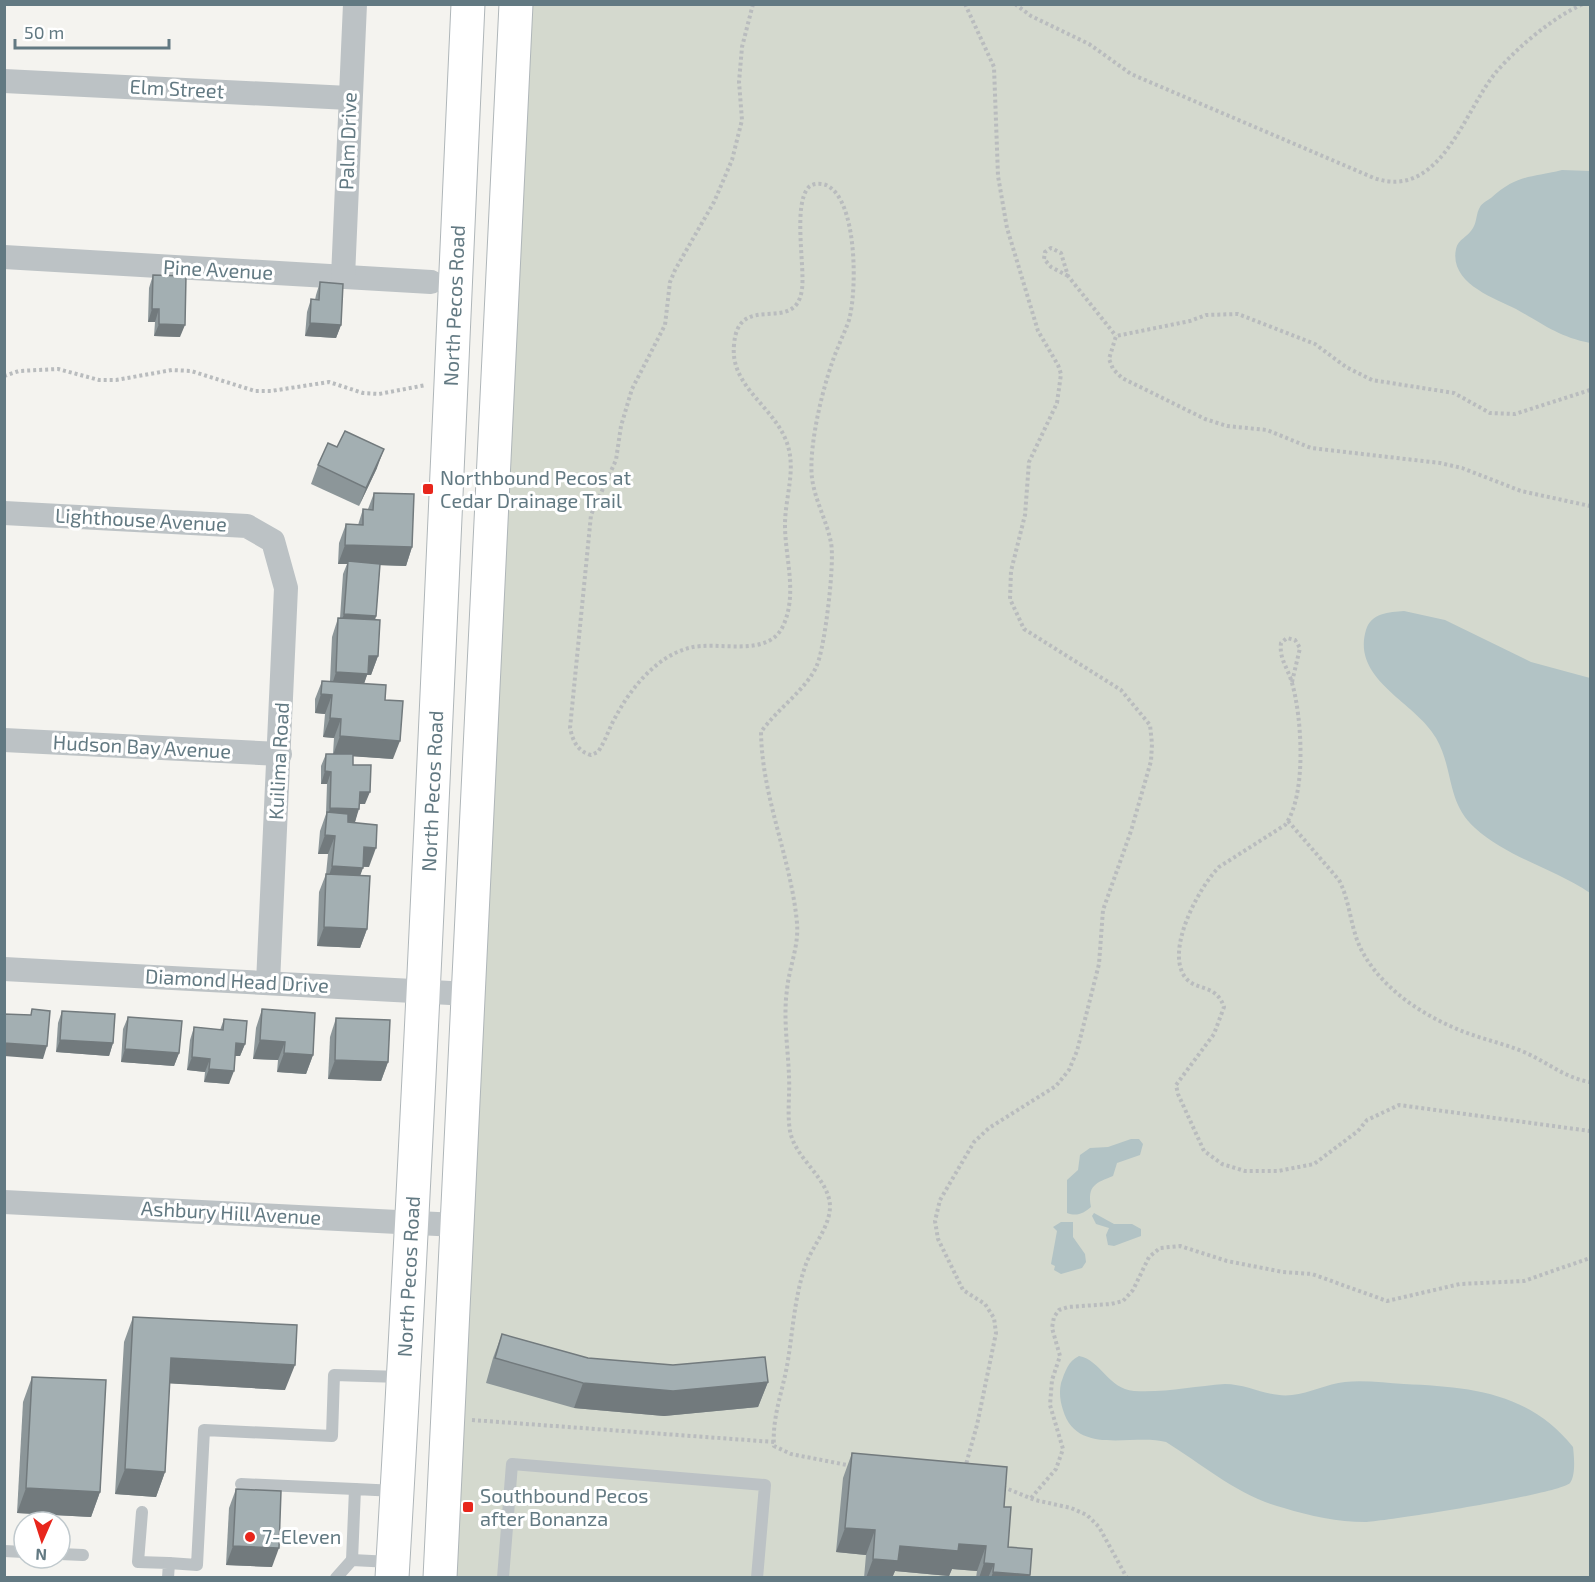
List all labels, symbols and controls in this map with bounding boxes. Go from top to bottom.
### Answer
scale bar [15,12,170,50]
text: 50 m [24,21,64,43]
street label: Elm Street [129,74,225,102]
street label: Palm Drive [333,92,361,190]
street label: North Pecos Road [438,224,469,387]
street label: Pine Avenue [162,254,274,284]
place label: Northbound Pecos at Cedar Drainage Trail [440,465,631,512]
marker: Northbound Pecos at Cedar Drainage Trail [421,482,435,496]
street label: Lighthouse Avenue [55,503,228,535]
street label: Kuilima Road [263,701,293,821]
street label: North Pecos Road [416,710,447,872]
street label: Hudson Bay Avenue [52,729,232,763]
street label: Diamond Head Drive [144,963,330,997]
street label: Ashbury Hill Avenue [140,1195,322,1229]
street label: North Pecos Road [392,1195,424,1358]
place label: Southbound Pecos after Bonanza [480,1483,648,1530]
marker: Southbound Pecos after Bonanza [461,1500,475,1514]
north arrow [12,1510,72,1570]
place label: 7-Eleven [262,1524,341,1548]
marker: 7-Eleven [243,1530,257,1544]
text: N [35,1546,47,1565]

